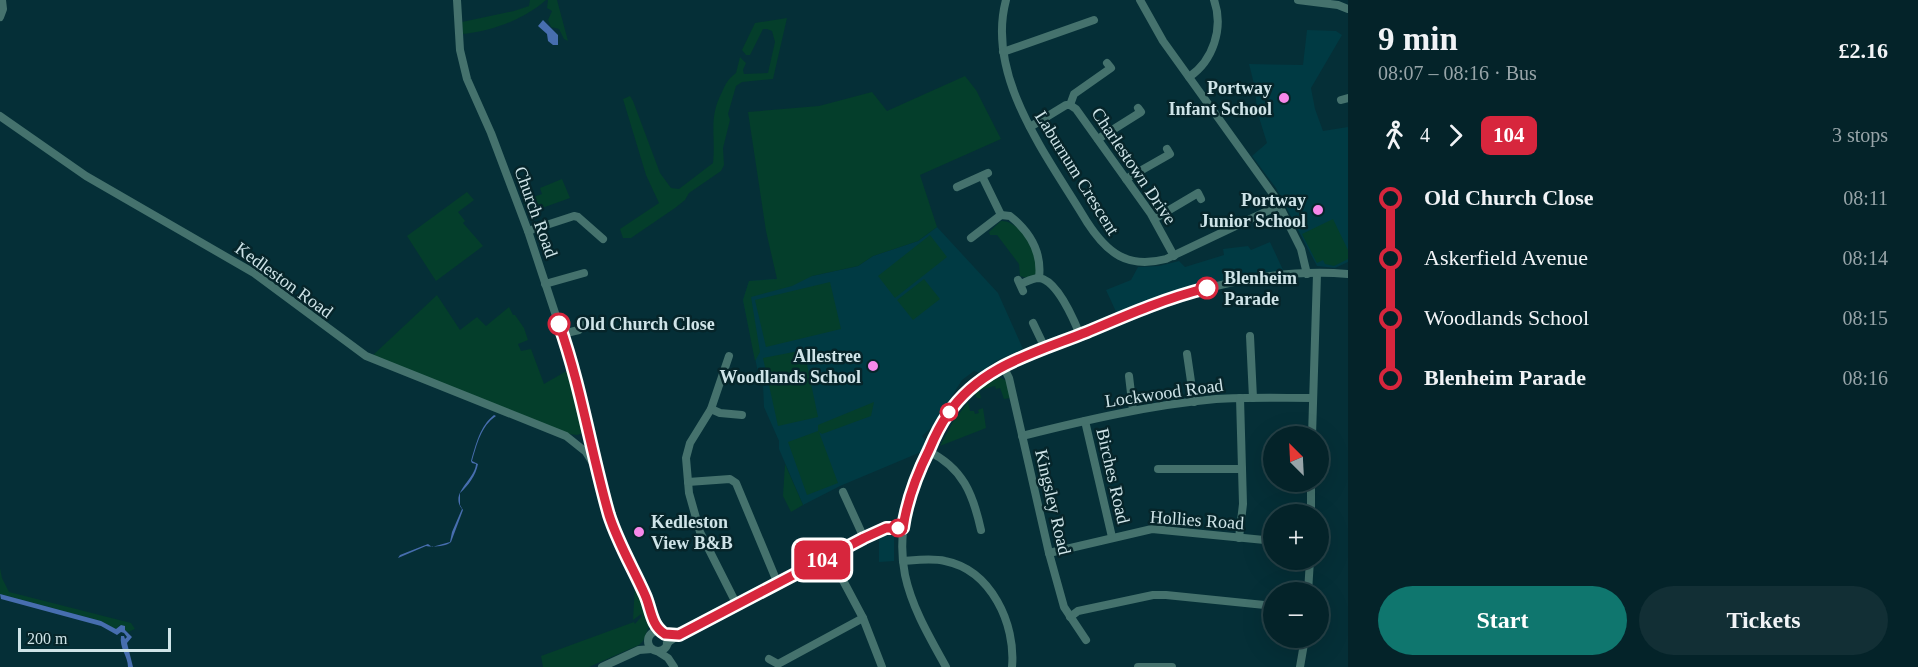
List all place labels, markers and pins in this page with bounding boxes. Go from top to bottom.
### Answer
place label: Portway Infant School [1168,78,1272,119]
marker: Portway Infant School [1277,91,1291,105]
place label: Portway Junior School [1200,190,1306,231]
marker: Portway Junior School [1311,203,1325,217]
place label: Blenheim Parade [1224,268,1297,309]
marker: Blenheim Parade [1196,277,1218,299]
marker: Old Church Close [548,313,570,335]
place label: Old Church Close [576,314,715,334]
place label: Allestree Woodlands School [719,346,861,387]
marker: Allestree Woodlands School [866,359,880,373]
unlabelled marker [940,403,958,421]
place label: Kedleston View B&B [651,512,733,553]
unlabelled marker [889,519,907,537]
marker: Kedleston View B&B [632,525,646,539]

